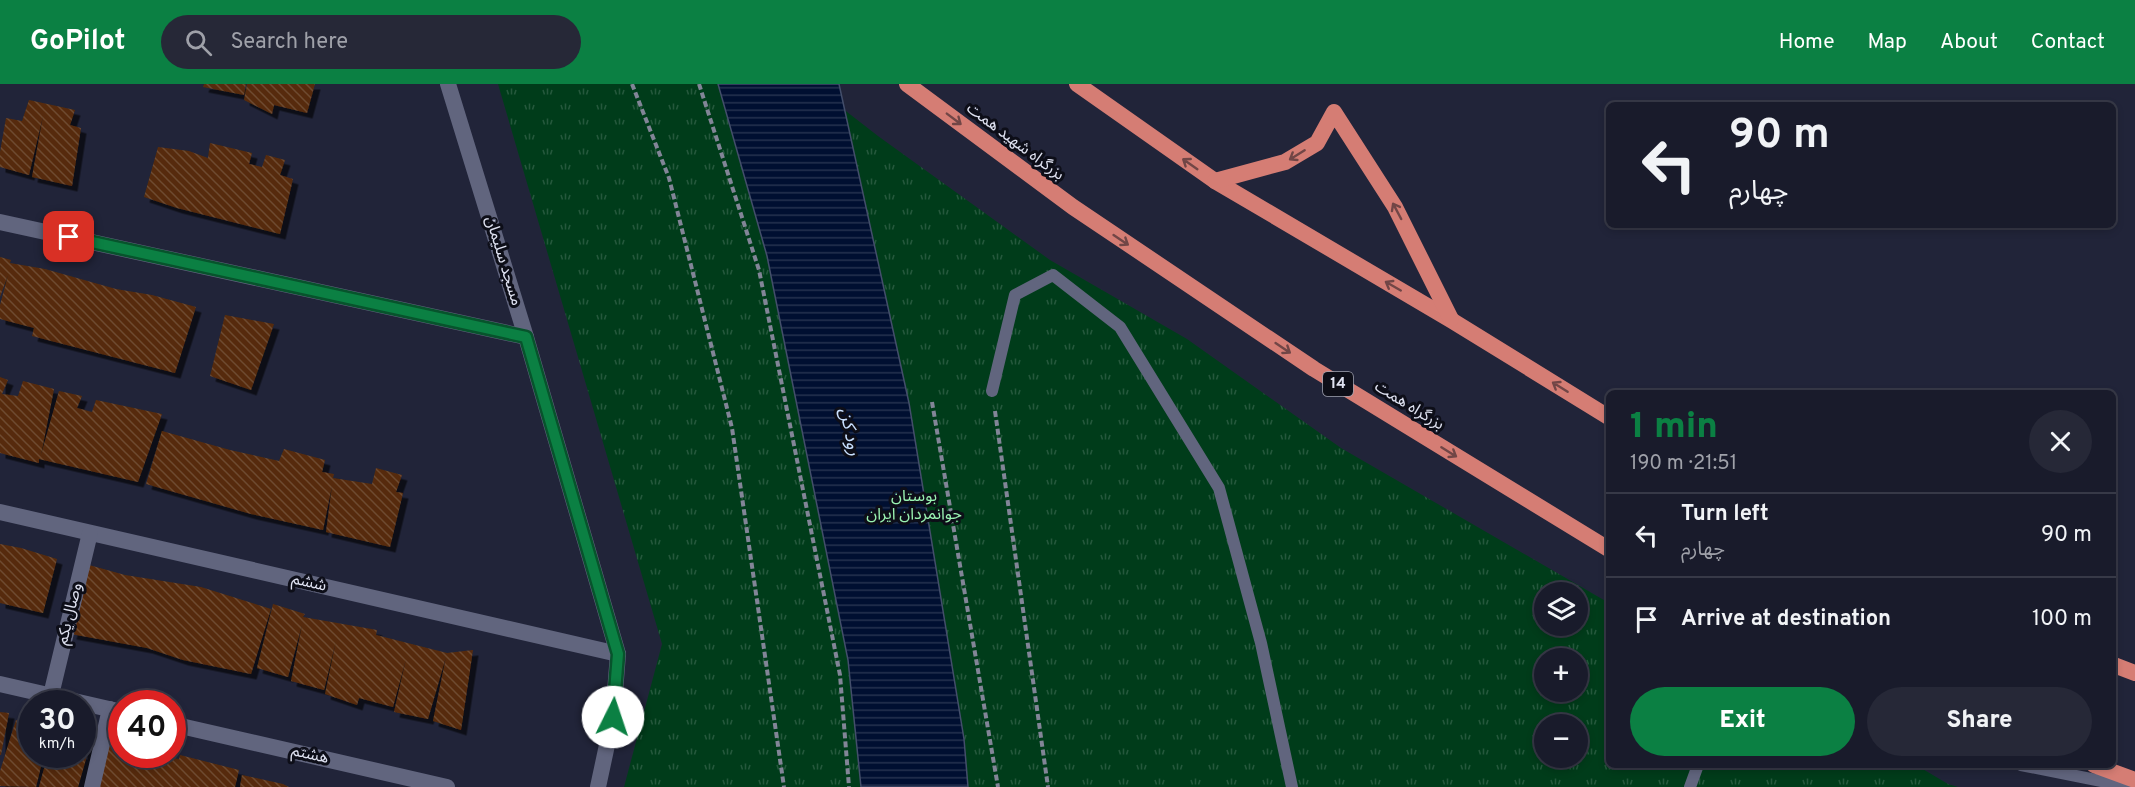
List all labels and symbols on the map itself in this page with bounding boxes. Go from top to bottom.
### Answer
street label: بزرگراه شهید همت [962,99,1068,185]
one-way arrow [946,112,962,125]
one-way arrow [1289,149,1306,161]
one-way arrow [1182,158,1199,170]
one-way arrow [1391,203,1402,221]
pin [43,211,94,262]
street label: مسجد سلیمان [480,214,526,308]
one-way arrow [1113,234,1129,246]
one-way arrow [1385,280,1402,292]
one-way arrow [1275,342,1291,354]
road number: 14 [1323,372,1353,396]
street label: بزرگراه همت [1370,377,1448,435]
one-way arrow [1552,380,1569,392]
water label: رود کن [833,406,865,458]
one-way arrow [1440,445,1457,458]
park label: بوستان جوانمردان ایران [866,487,962,525]
street label: ششم [289,569,328,598]
street label: وصال یکم [53,581,88,647]
position arrow [581,685,645,749]
speed limit sign: 40 [108,690,186,768]
street label: هشتم [289,741,331,770]

